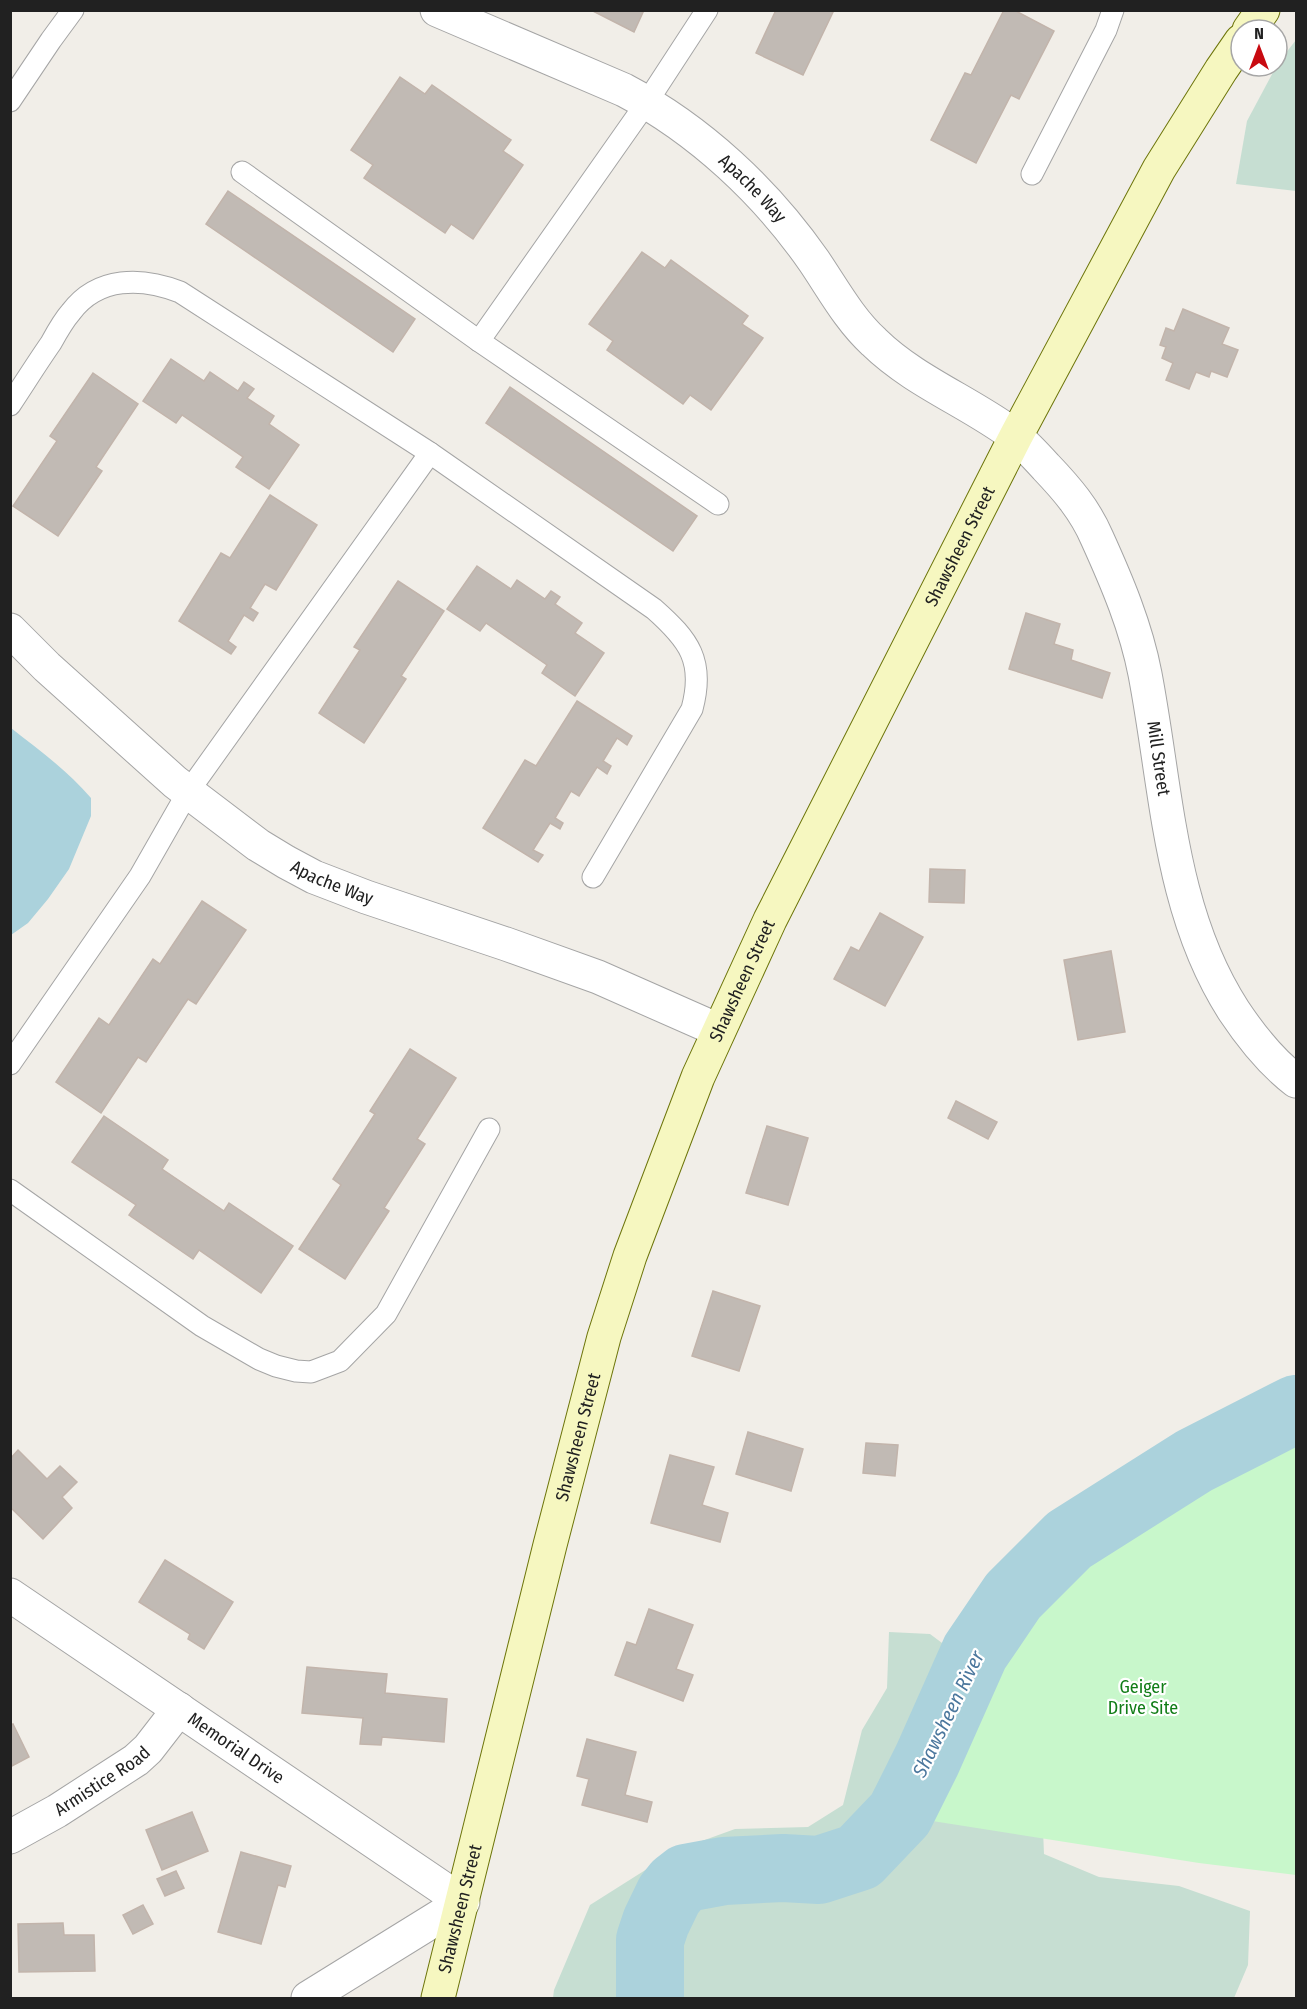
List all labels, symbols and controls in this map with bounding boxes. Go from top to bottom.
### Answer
north arrow [1229,18,1289,78]
text: N [1254,24,1264,43]
street label: Apache Way [714,149,791,227]
street label: Shawsheen Street [920,482,1000,610]
street label: Mill Street [1142,719,1175,797]
street label: Apache Way [287,856,376,910]
street label: Shawsheen Street [705,916,780,1045]
street label: Shawsheen Street [551,1370,605,1504]
water label: Shawsheen River [907,1646,989,1782]
park label: Geiger Drive Site [1108,1676,1178,1719]
street label: Memorial Drive [184,1708,288,1789]
street label: Armistice Road [50,1742,155,1821]
street label: Shawsheen Street [434,1842,487,1975]

